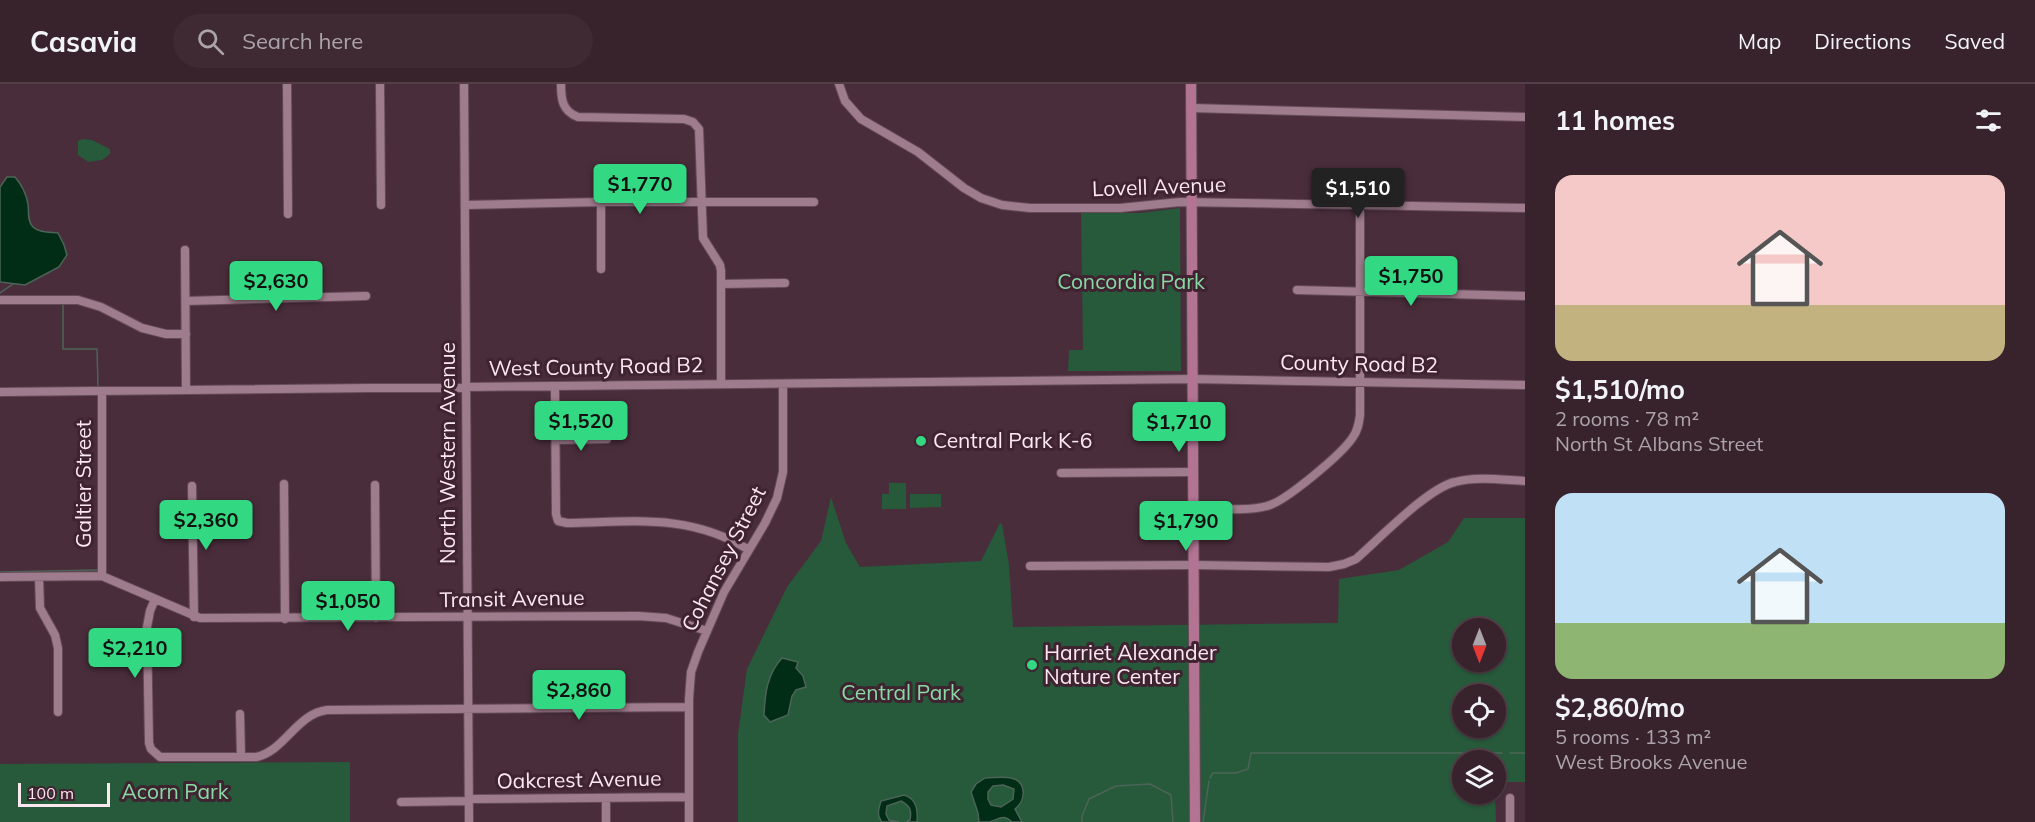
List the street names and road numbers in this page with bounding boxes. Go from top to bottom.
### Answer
street label: Lovell Avenue [1091,171,1226,201]
street label: North Western Avenue [434,342,460,564]
street label: County Road B2 [1280,349,1438,377]
street label: West County Road B2 [488,351,704,381]
street label: Galtier Street [70,420,96,548]
street label: Cohansey Street [675,482,771,635]
street label: Transit Avenue [439,584,585,612]
street label: Oakcrest Avenue [496,765,662,793]

